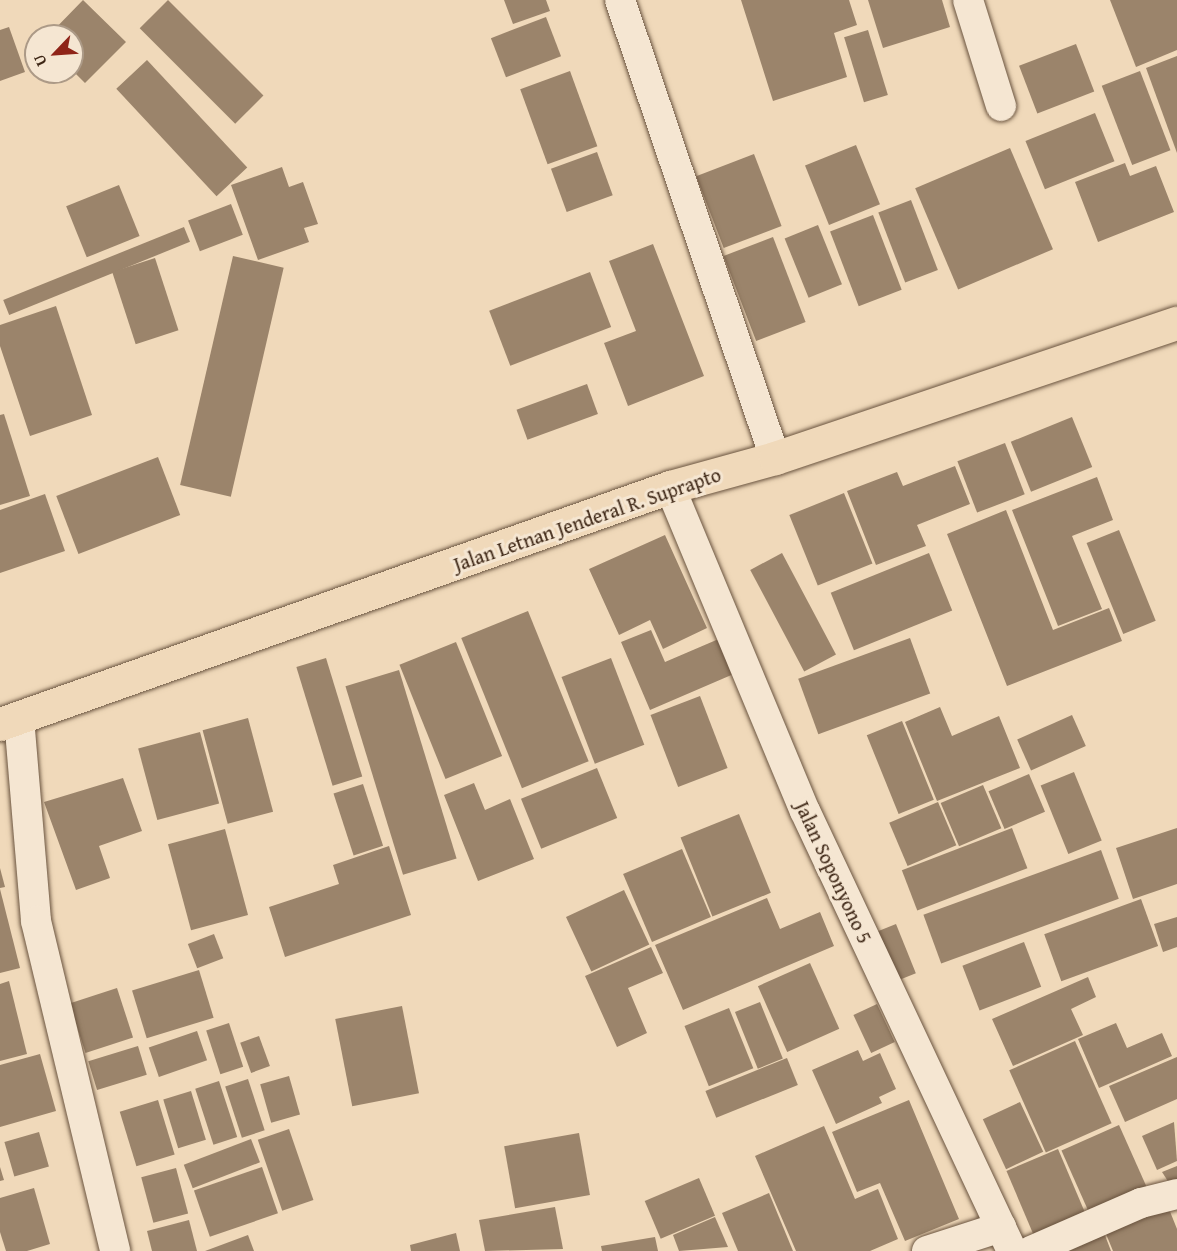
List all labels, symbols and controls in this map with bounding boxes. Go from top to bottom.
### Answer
north arrow [24,24,84,84]
text: U [26,51,53,71]
street label: Jalan Letnan Jenderal R. Suprapto [450,462,724,576]
street label: Jalan Soponyono 5 [791,797,877,947]

